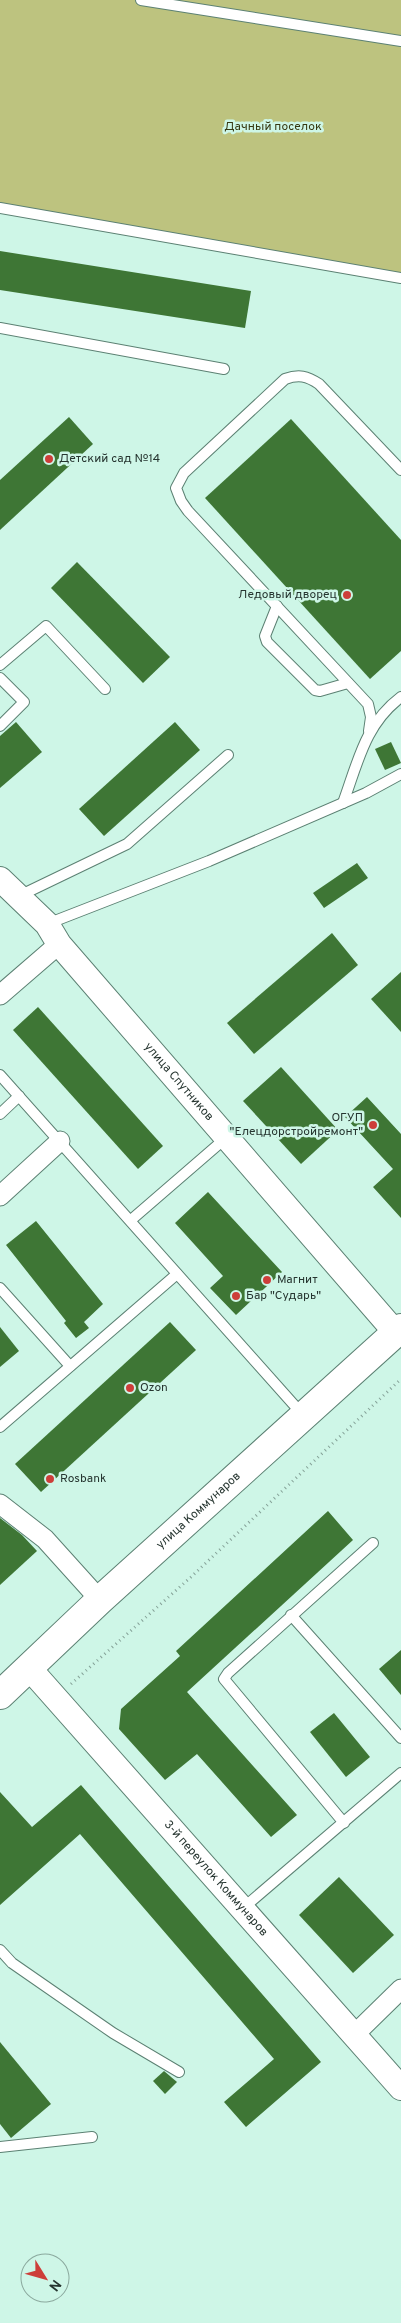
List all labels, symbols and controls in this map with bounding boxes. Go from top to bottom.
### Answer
park label: Дачный поселок [224,119,322,135]
place label: Детский сад №14 [59,451,160,467]
marker: Детский сад №14 [43,453,55,465]
place label: Ледовый дворец [238,587,337,603]
marker: Ледовый дворец [341,589,353,601]
street label: улица Спутников [140,1039,217,1125]
place label: ОГУП "Елецдорстройремонт" [230,1110,363,1140]
marker: ОГУП "Елецдорстройремонт" [367,1119,379,1131]
place label: Магнит [277,1272,318,1288]
marker: Магнит [261,1274,273,1286]
place label: Бар "Сударь" [246,1288,321,1304]
marker: Бар "Сударь" [230,1290,242,1302]
place label: Ozon [140,1380,168,1396]
marker: Ozon [124,1382,136,1394]
street label: улица Коммунаров [153,1468,244,1553]
place label: Rosbank [60,1471,106,1487]
marker: Rosbank [44,1473,56,1485]
street label: 3-й переулок Коммунаров [160,1817,271,1940]
north arrow [20,2253,70,2303]
text: N [44,2276,64,2294]

